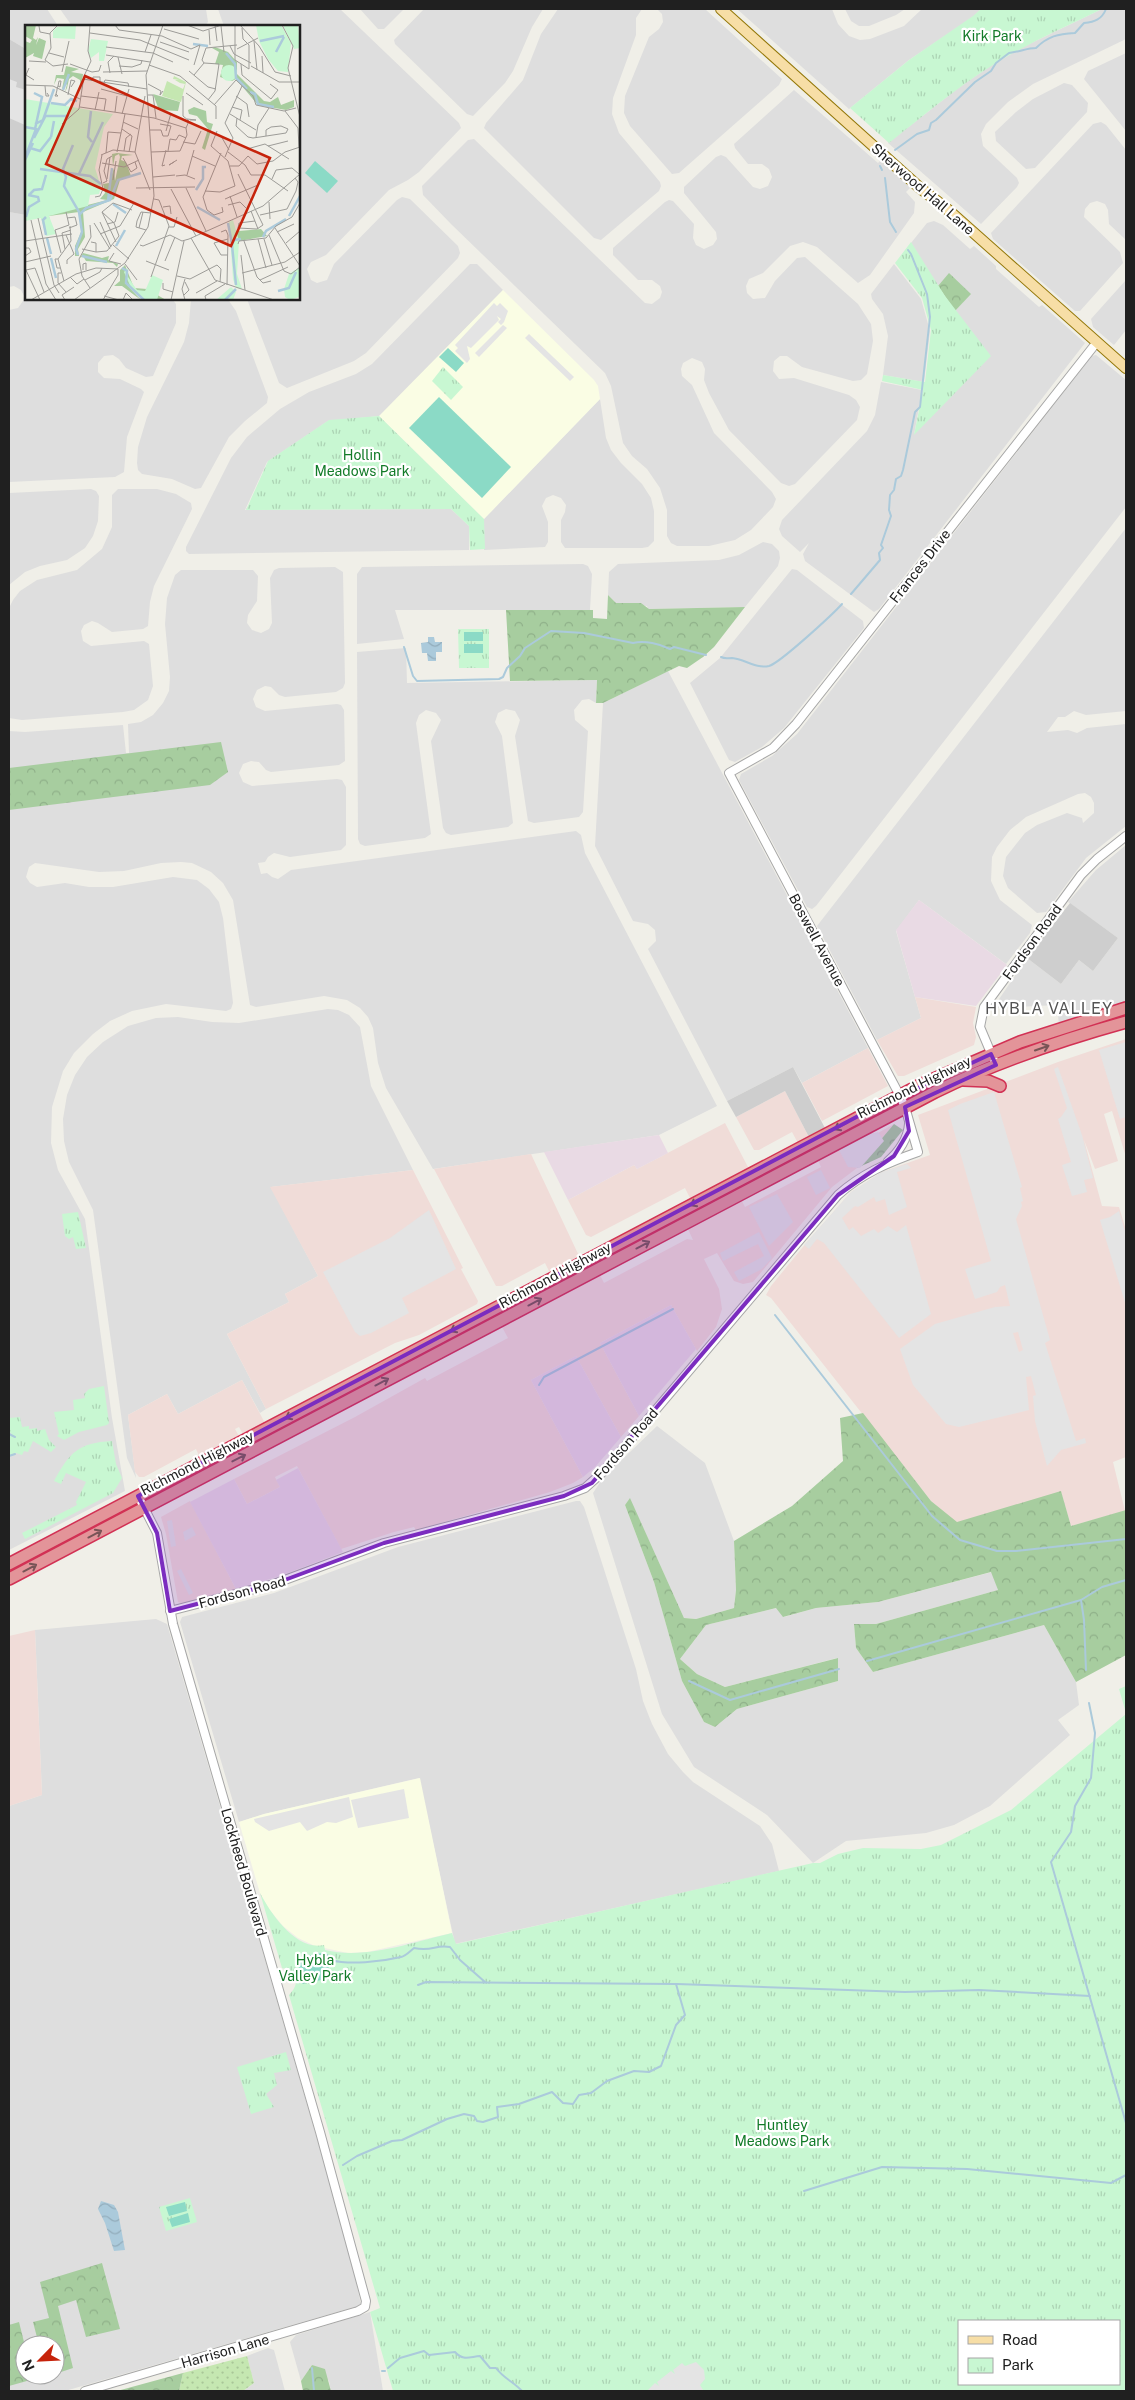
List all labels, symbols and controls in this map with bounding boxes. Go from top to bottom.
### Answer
inset map [25,25,300,300]
park label: Kirk Park [962,28,1022,44]
street label: Sherwood Hall Lane [868,140,978,238]
park label: Hollin Meadows Park [314,447,410,479]
street label: Frances Drive [886,526,954,606]
street label: Boswell Avenue [786,891,848,989]
street label: Fordson Road [999,901,1065,983]
district label: HYBLA VALLEY [985,999,1113,1018]
one-way arrow [1034,1043,1049,1052]
street label: Richmond Highway [854,1052,974,1122]
one-way arrow [833,1121,848,1131]
one-way arrow [690,1198,705,1207]
street label: Richmond Highway [496,1238,614,1311]
one-way arrow [635,1240,650,1250]
one-way arrow [527,1297,542,1307]
one-way arrow [449,1323,464,1333]
one-way arrow [375,1377,390,1387]
street label: Fordson Road [591,1405,661,1483]
one-way arrow [285,1410,300,1420]
street label: Richmond Highway [138,1427,257,1498]
one-way arrow [231,1453,246,1463]
one-way arrow [87,1529,102,1539]
one-way arrow [23,1563,38,1573]
street label: Fordson Road [197,1573,287,1611]
street label: Lockheed Boulevard [218,1806,270,1938]
park label: Hybla Valley Park [278,1952,352,1984]
park label: Huntley Meadows Park [734,2117,830,2149]
legend [958,2320,1120,2385]
street label: Harrison Lane [179,2331,271,2371]
text: Road [1002,2331,1038,2348]
north arrow [15,2335,65,2385]
text: Park [1002,2356,1034,2373]
text: N [19,2357,38,2374]

